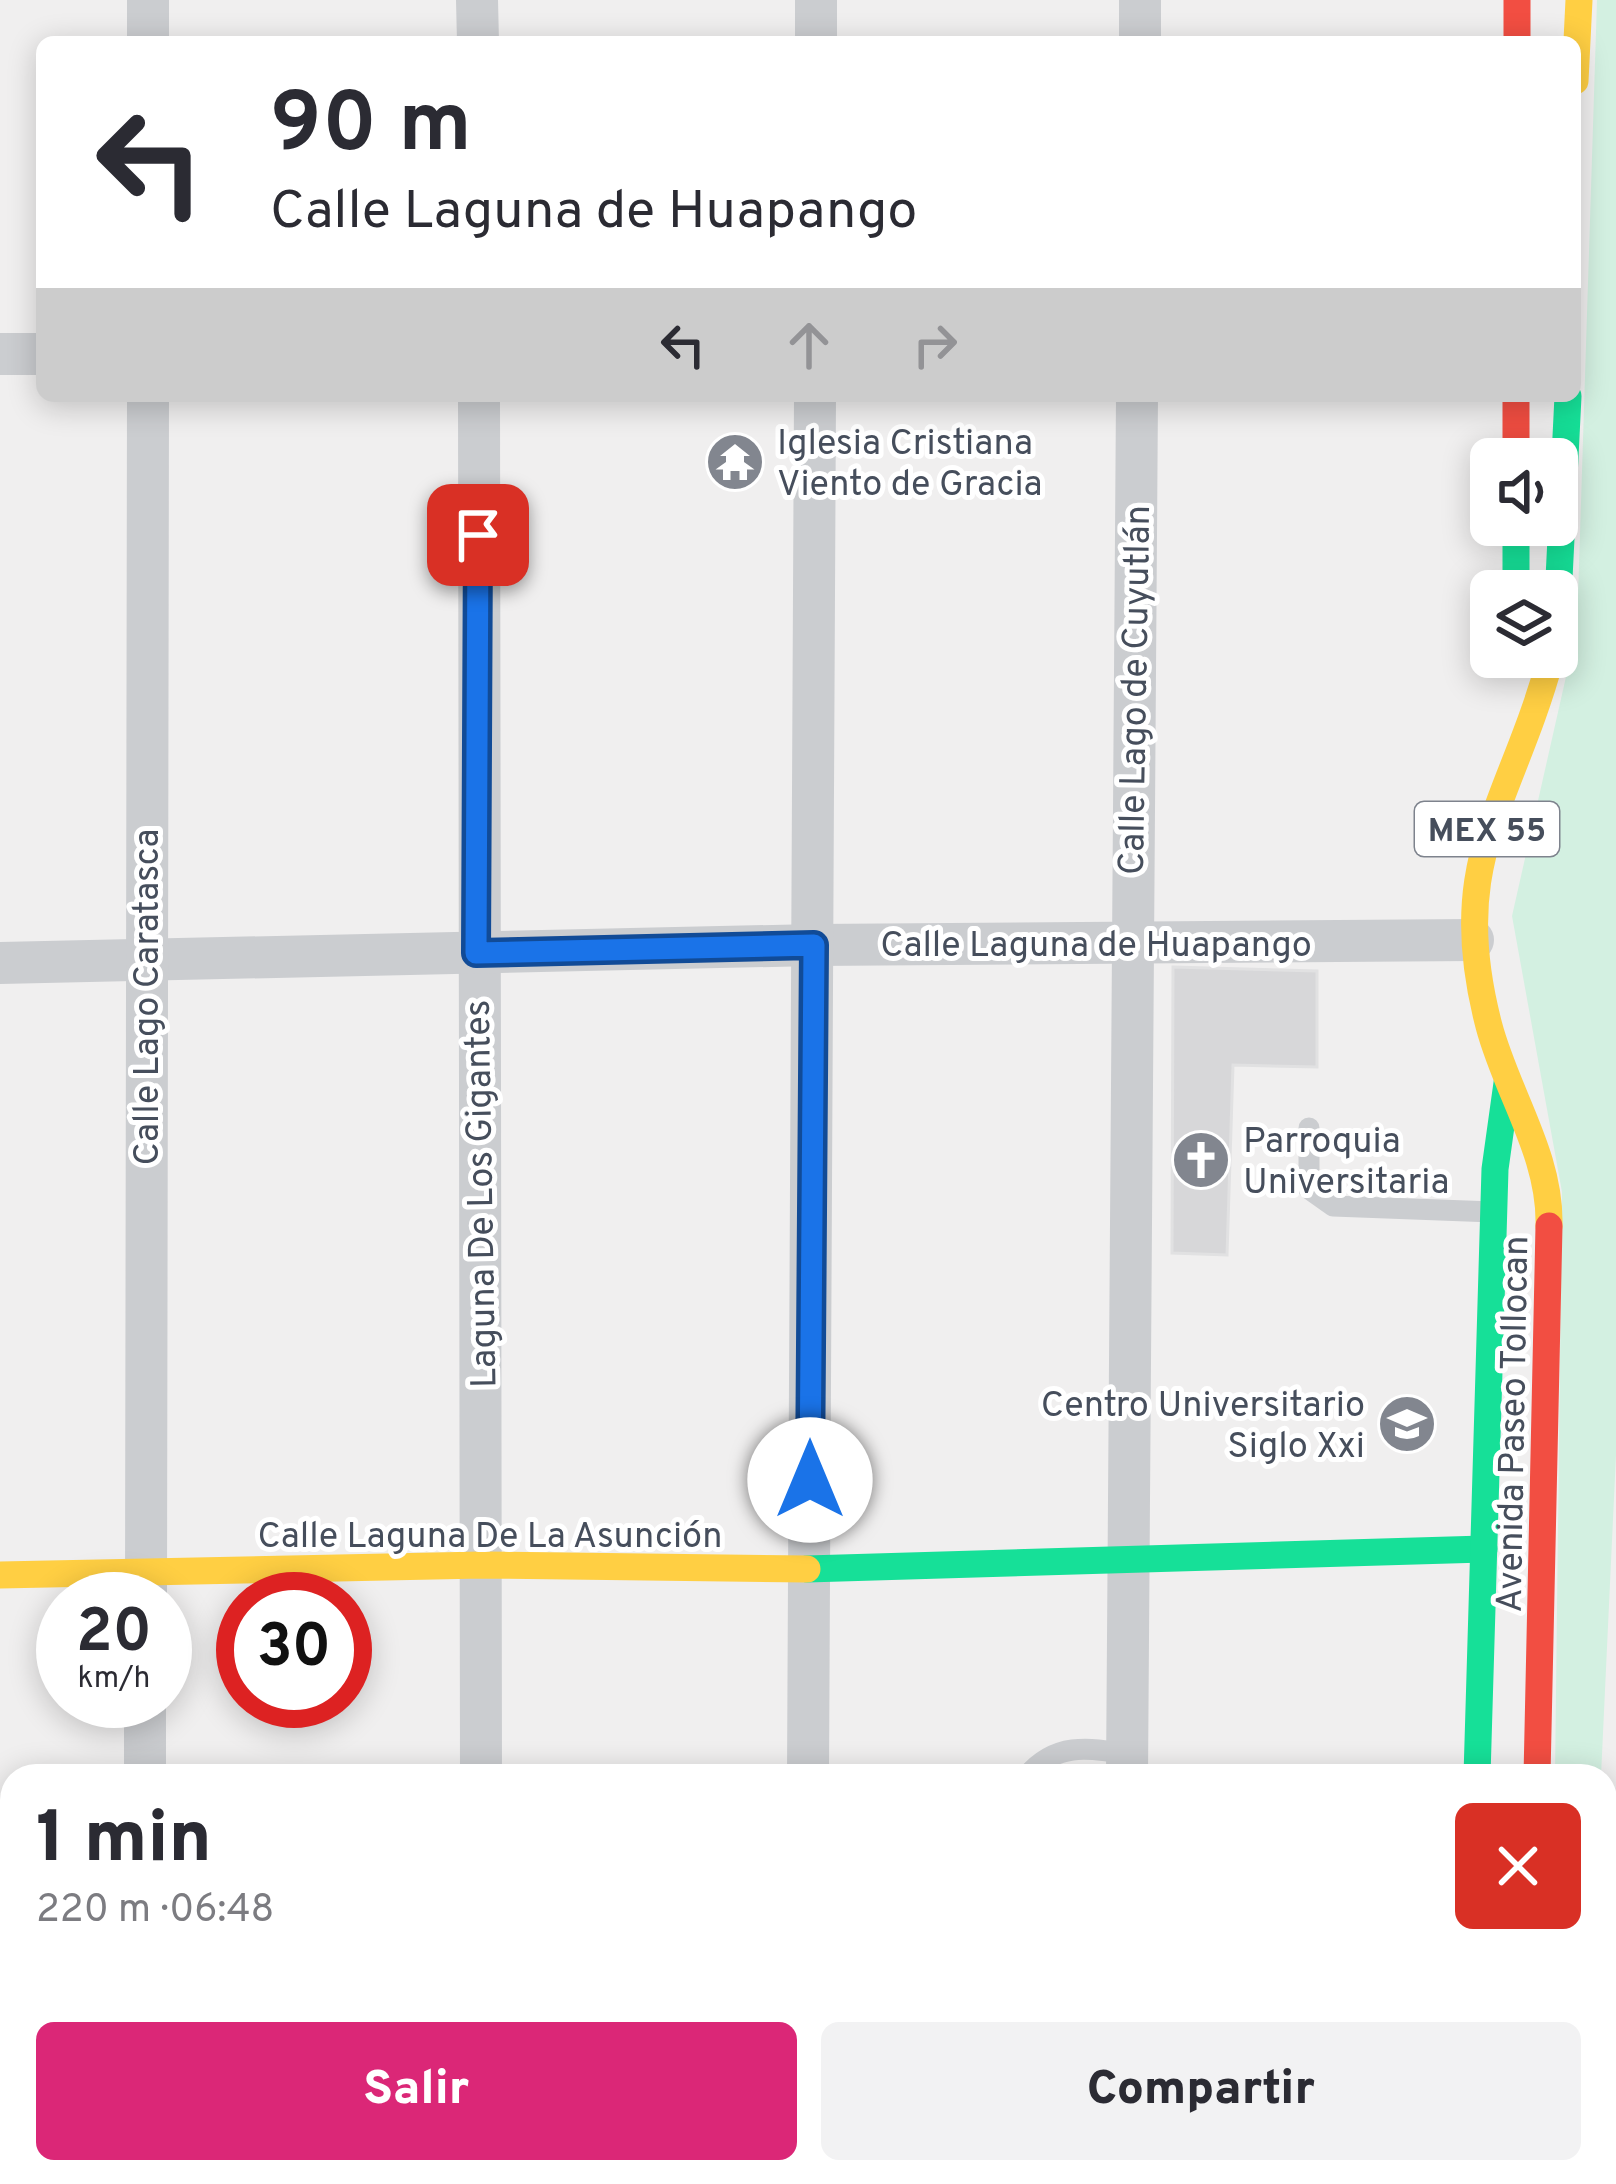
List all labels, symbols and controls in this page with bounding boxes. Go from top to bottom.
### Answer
text: 90 m [270,75,472,181]
icon: left [72,84,228,240]
text: Calle Laguna de Huapango [270,179,917,248]
icon: left [650,312,716,378]
icon: ahead [776,312,842,378]
icon: right [902,312,968,378]
place label: Iglesia Cristiana Viento de Gracia [777,422,1043,509]
temple icon: Iglesia Cristiana Viento de Gracia [704,431,766,493]
map controls [1470,438,1578,678]
button: sound [1470,438,1578,546]
pin [427,484,529,586]
icon: arrive [445,502,511,568]
street label: Calle Lago de Cuyutlán [1111,505,1163,875]
button: layers [1470,570,1578,678]
road number: MEX 55 [1415,802,1559,856]
street label: Calle Lago Caratasca [126,829,172,1165]
street label: Calle Laguna de Huapango [880,924,1312,970]
street label: Laguna De Los Gigantes [457,999,509,1388]
place label: Parroquia Universitaria [1243,1120,1449,1207]
church icon: Parroquia Universitaria [1170,1129,1232,1191]
street label: Avenida Paseo Tollocan [1489,1235,1541,1613]
place label: Centro Universitario Siglo Xxi [1041,1384,1365,1471]
school or university icon: Centro Universitario Siglo Xxi [1376,1393,1438,1455]
position arrow [747,1417,873,1543]
street label: Calle Laguna De La Asunción [258,1515,722,1561]
speed limit sign: 30 [216,1572,372,1728]
text: 20 [76,1597,152,1673]
text: km/h [78,1661,150,1698]
text: 1 min [36,1796,212,1888]
button: close [1455,1803,1581,1929]
text: 220 m · 06:48 [36,1887,274,1936]
button: Salir [36,2022,797,2160]
button: Compartir [821,2022,1581,2160]

